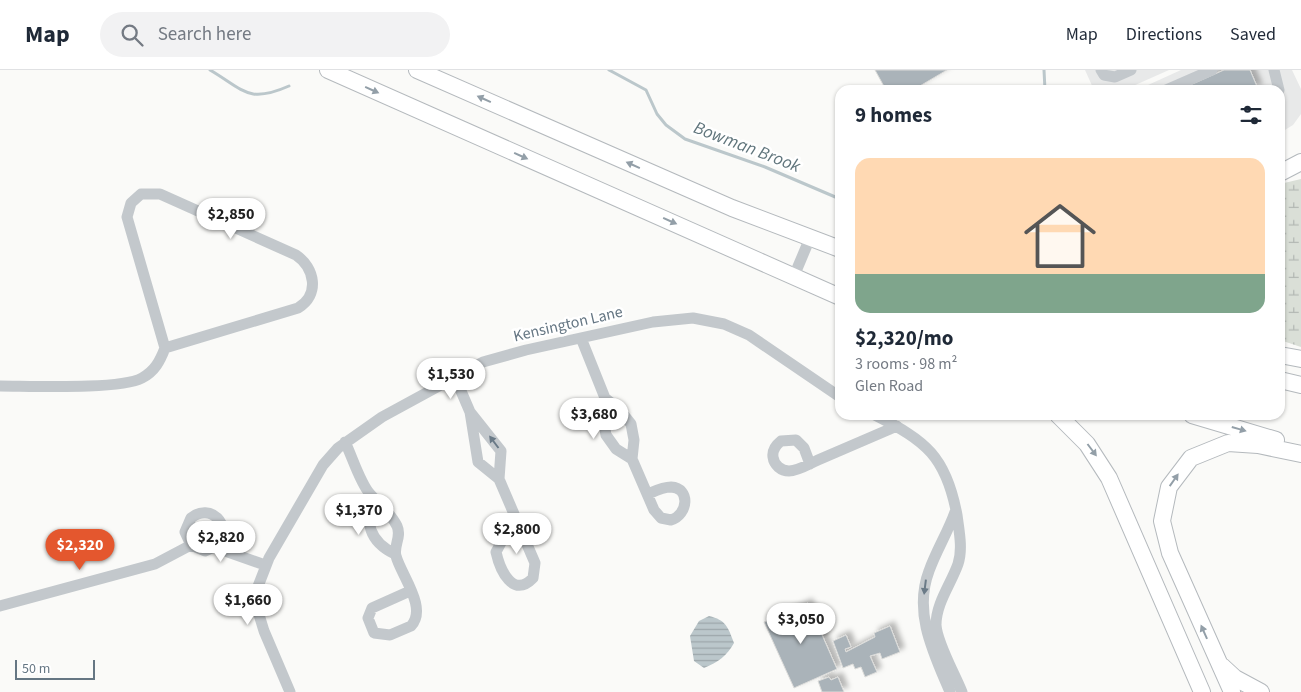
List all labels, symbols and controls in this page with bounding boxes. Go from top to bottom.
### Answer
search box [100,12,450,57]
text: Map [25,17,70,52]
icon: search [118,21,146,49]
text: Search here [158,21,251,48]
text: Map [1066,22,1098,47]
text: Directions [1126,22,1202,47]
text: Saved [1230,22,1276,47]
one-way arrow [365,86,379,94]
one-way arrow [477,95,491,103]
text: 9 homes [855,100,932,130]
icon: filters [1237,101,1265,129]
water label: Bowman Brook [690,115,804,179]
one-way arrow [514,153,528,161]
one-way arrow [626,160,640,168]
icon: home [1015,191,1105,281]
pin: $2,850 [190,198,272,240]
text: $2,850 [207,203,255,225]
one-way arrow [663,218,677,226]
street label: Kensington Lane [511,301,625,347]
text: $2,320/mo [855,323,954,353]
text: 3 rooms · 98 m² [855,353,957,375]
pin: $1,530 [410,358,492,400]
text: $1,530 [427,363,475,385]
text: Glen Road [855,375,923,397]
pin: $3,680 [553,398,635,440]
text: $3,680 [570,403,618,425]
one-way arrow [1231,425,1246,433]
one-way arrow [489,436,500,449]
one-way arrow [1086,443,1097,456]
one-way arrow [1169,474,1180,487]
pin: $1,370 [318,494,400,536]
text: $1,370 [335,499,383,521]
pin: $2,800 [476,512,558,555]
text: $2,800 [493,518,541,540]
pin: $2,820 [180,520,262,563]
text: $2,820 [197,526,245,548]
pin: $2,320 [39,528,121,571]
text: $2,320 [56,534,104,556]
one-way arrow [921,580,929,596]
pin: $1,660 [207,584,289,626]
text: $1,660 [224,589,272,611]
pin: $3,050 [760,602,842,645]
text: $3,050 [777,608,825,630]
one-way arrow [1199,625,1207,639]
scale bar [15,657,95,680]
text: 50 m [22,659,50,679]

